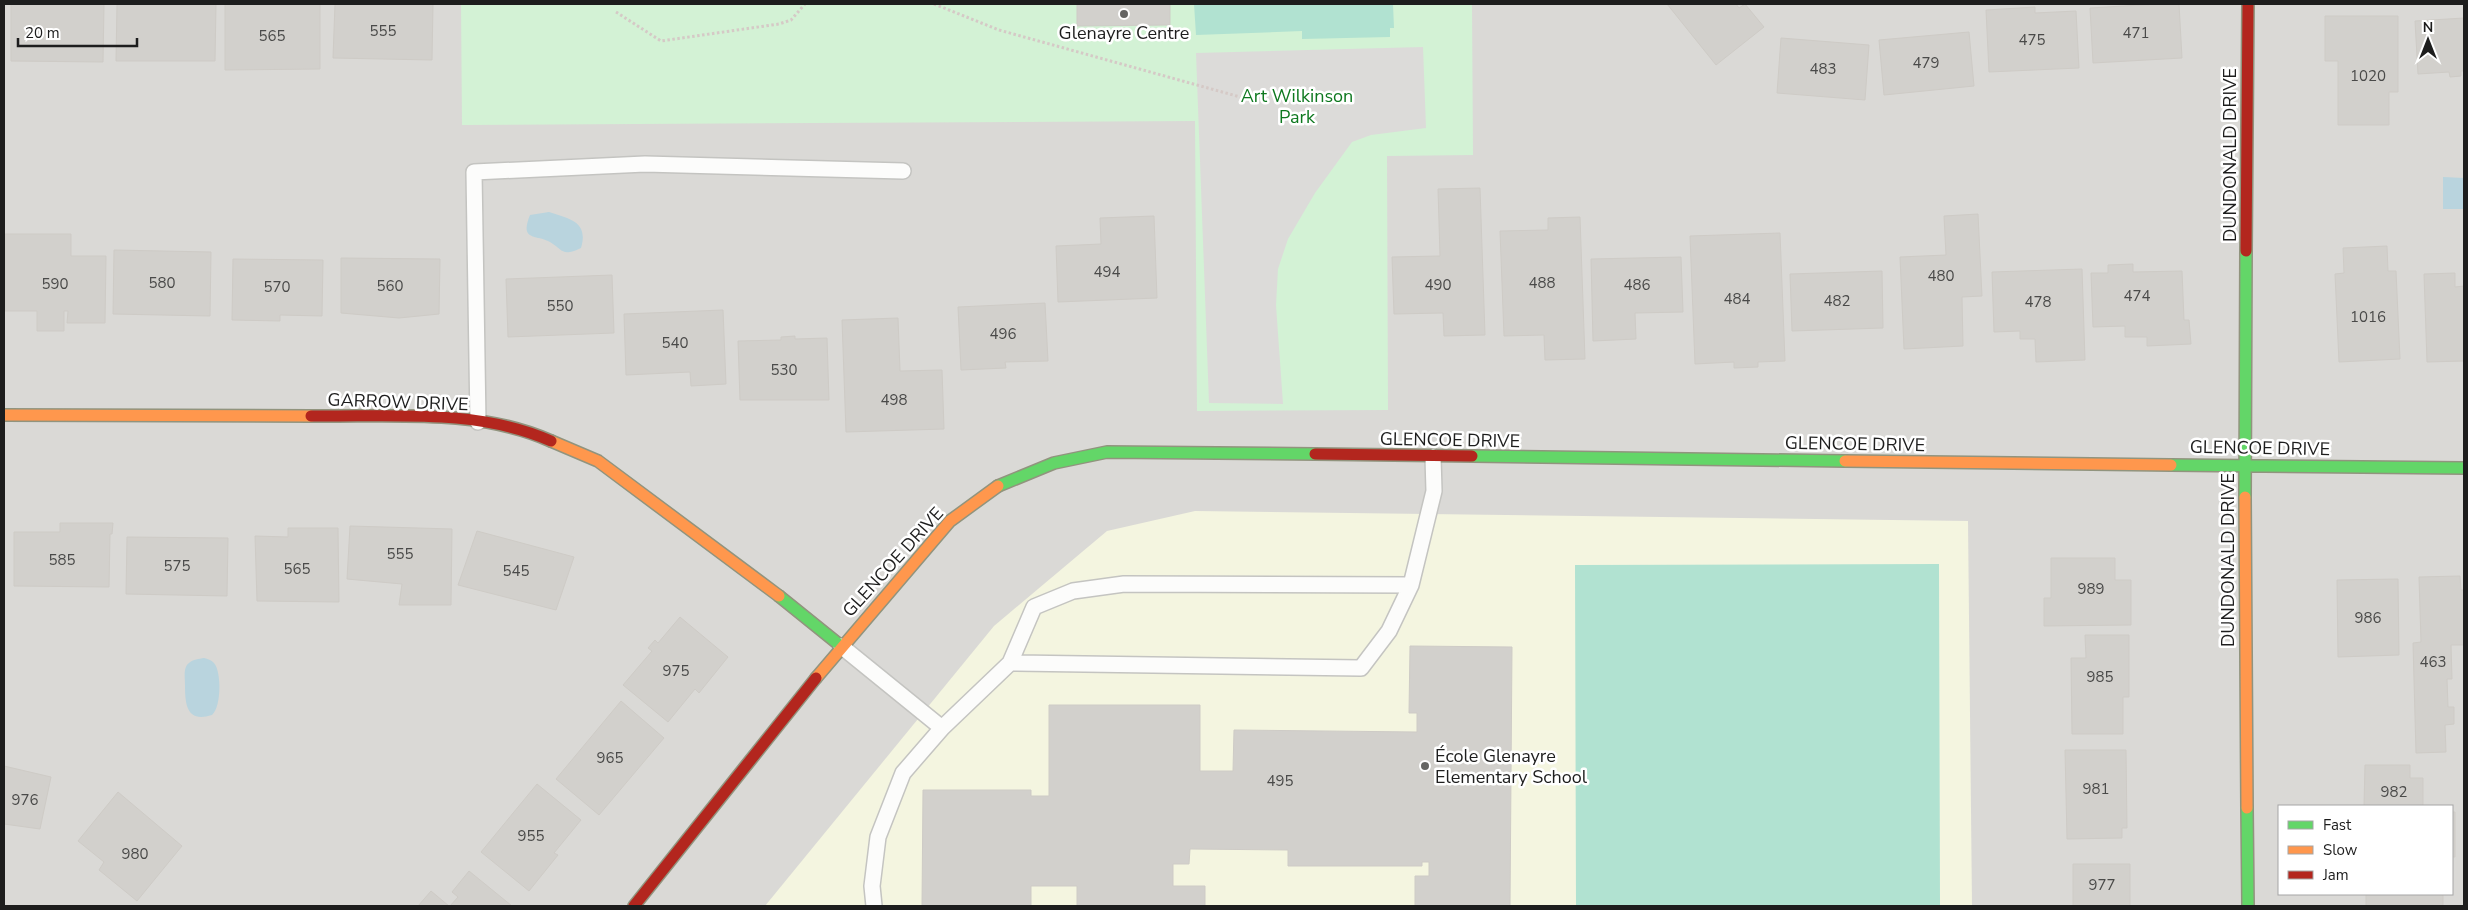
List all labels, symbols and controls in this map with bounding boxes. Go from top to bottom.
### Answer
marker: Glenayre Centre [1118,8,1130,20]
scale bar [18,15,136,47]
north arrow [2403,15,2453,65]
text: N [2423,18,2433,37]
house number: 555 [369,21,397,41]
place label: Glenayre Centre [1059,21,1189,45]
text: 20 m [25,23,60,43]
house number: 471 [2122,23,2150,43]
house number: 565 [258,26,286,46]
house number: 475 [2018,30,2046,50]
house number: 479 [1912,53,1940,73]
house number: 483 [1809,59,1837,79]
house number: 1020 [2350,66,2386,86]
street label: DUNDONALD DRIVE [2218,68,2242,242]
park label: Art Wilkinson Park [1241,84,1353,129]
house number: 494 [1093,262,1121,282]
house number: 480 [1927,266,1955,286]
house number: 580 [148,273,176,293]
house number: 488 [1528,273,1556,293]
house number: 590 [41,274,69,294]
house number: 490 [1424,275,1452,295]
house number: 486 [1623,275,1651,295]
house number: 560 [376,276,404,296]
house number: 570 [263,277,291,297]
house number: 474 [2123,286,2151,306]
house number: 484 [1723,289,1751,309]
house number: 482 [1823,291,1851,311]
house number: 478 [2024,292,2052,312]
house number: 550 [546,296,574,316]
house number: 1016 [2350,307,2386,327]
house number: 496 [989,324,1017,344]
house number: 540 [661,333,689,353]
house number: 530 [770,360,798,380]
street label: GARROW DRIVE [327,388,469,416]
house number: 498 [880,390,908,410]
street label: GLENCOE DRIVE [1380,427,1520,453]
street label: GLENCOE DRIVE [1785,431,1925,457]
street label: GLENCOE DRIVE [2190,435,2330,461]
street label: DUNDONALD DRIVE [2216,473,2240,647]
street label: GLENCOE DRIVE [837,502,949,622]
house number: 555 [386,544,414,564]
house number: 585 [48,550,76,570]
house number: 575 [163,556,191,576]
house number: 565 [283,559,311,579]
house number: 545 [502,561,530,581]
house number: 989 [2077,579,2105,599]
house number: 986 [2354,608,2382,628]
house number: 463 [2419,652,2447,672]
house number: 975 [662,661,690,681]
house number: 985 [2086,667,2114,687]
place label: École Glenayre Elementary School [1435,744,1588,789]
house number: 965 [596,748,624,768]
marker: École Glenayre Elementary School [1419,760,1431,772]
house number: 495 [1266,771,1294,791]
house number: 981 [2082,779,2110,799]
house number: 982 [2380,782,2408,802]
house number: 976 [11,790,39,810]
legend [2278,805,2453,895]
text: Fast [2323,815,2352,835]
house number: 955 [517,826,545,846]
text: Slow [2323,840,2358,860]
house number: 980 [121,844,149,864]
text: Jam [2322,865,2349,885]
house number: 977 [2088,875,2116,895]

